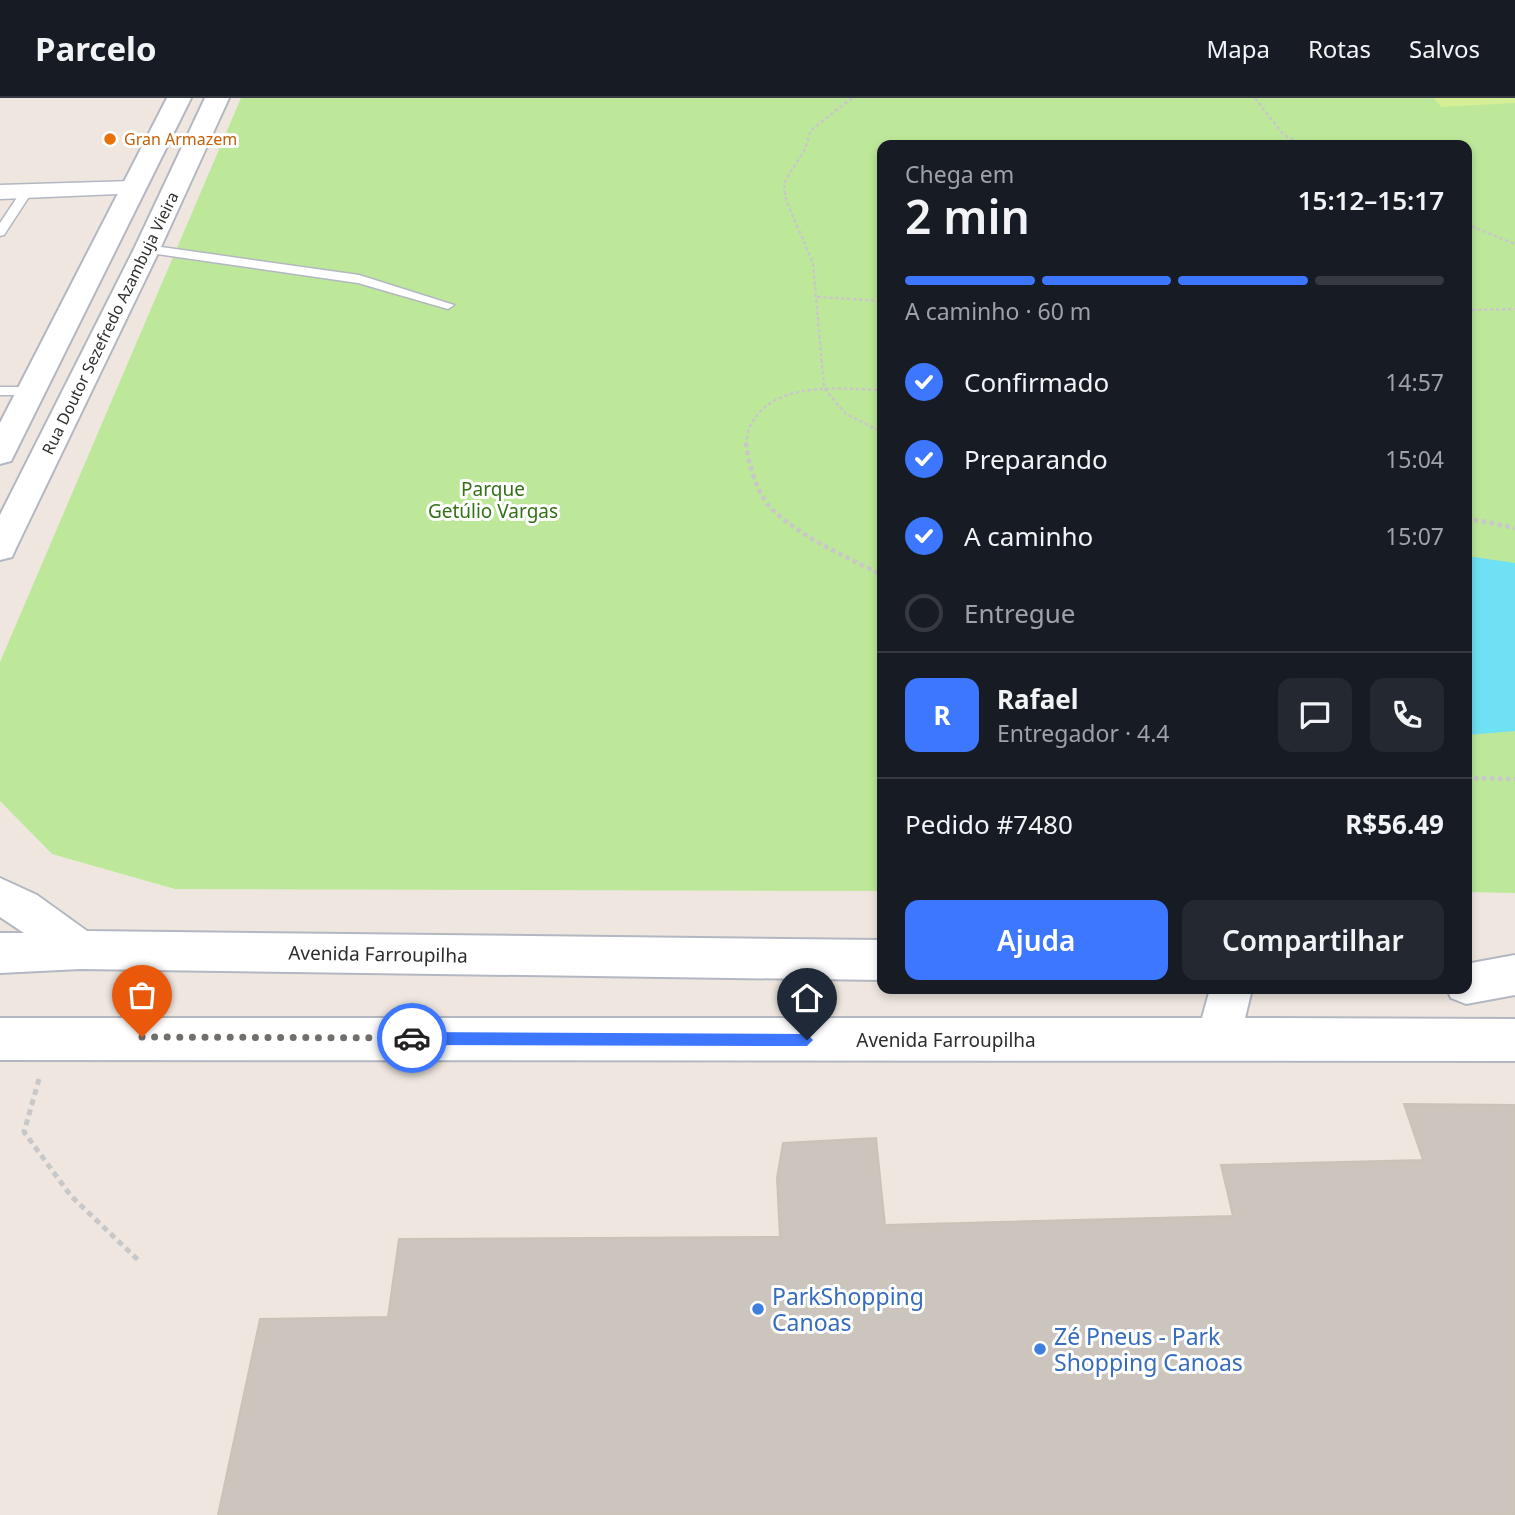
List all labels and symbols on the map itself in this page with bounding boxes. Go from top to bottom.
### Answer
place label: Gran Armazem [124,128,237,150]
marker: Gran Armazem [102,131,118,147]
street label: Rua Doutor Sezefredo Azambuja Vieira [37,188,183,458]
park label: Parque Getúlio Vargas [428,476,558,524]
street label: Avenida Farroupilha [288,939,468,969]
pin [112,965,172,1037]
pin [777,968,837,1040]
courier [377,1003,447,1073]
street label: Avenida Farroupilha [856,1027,1036,1053]
place label: ParkShopping Canoas [772,1280,924,1338]
marker: ParkShopping Canoas [750,1301,766,1317]
place label: Zé Pneus - Park Shopping Canoas [1054,1320,1243,1378]
marker: Zé Pneus - Park Shopping Canoas [1032,1341,1048,1357]

